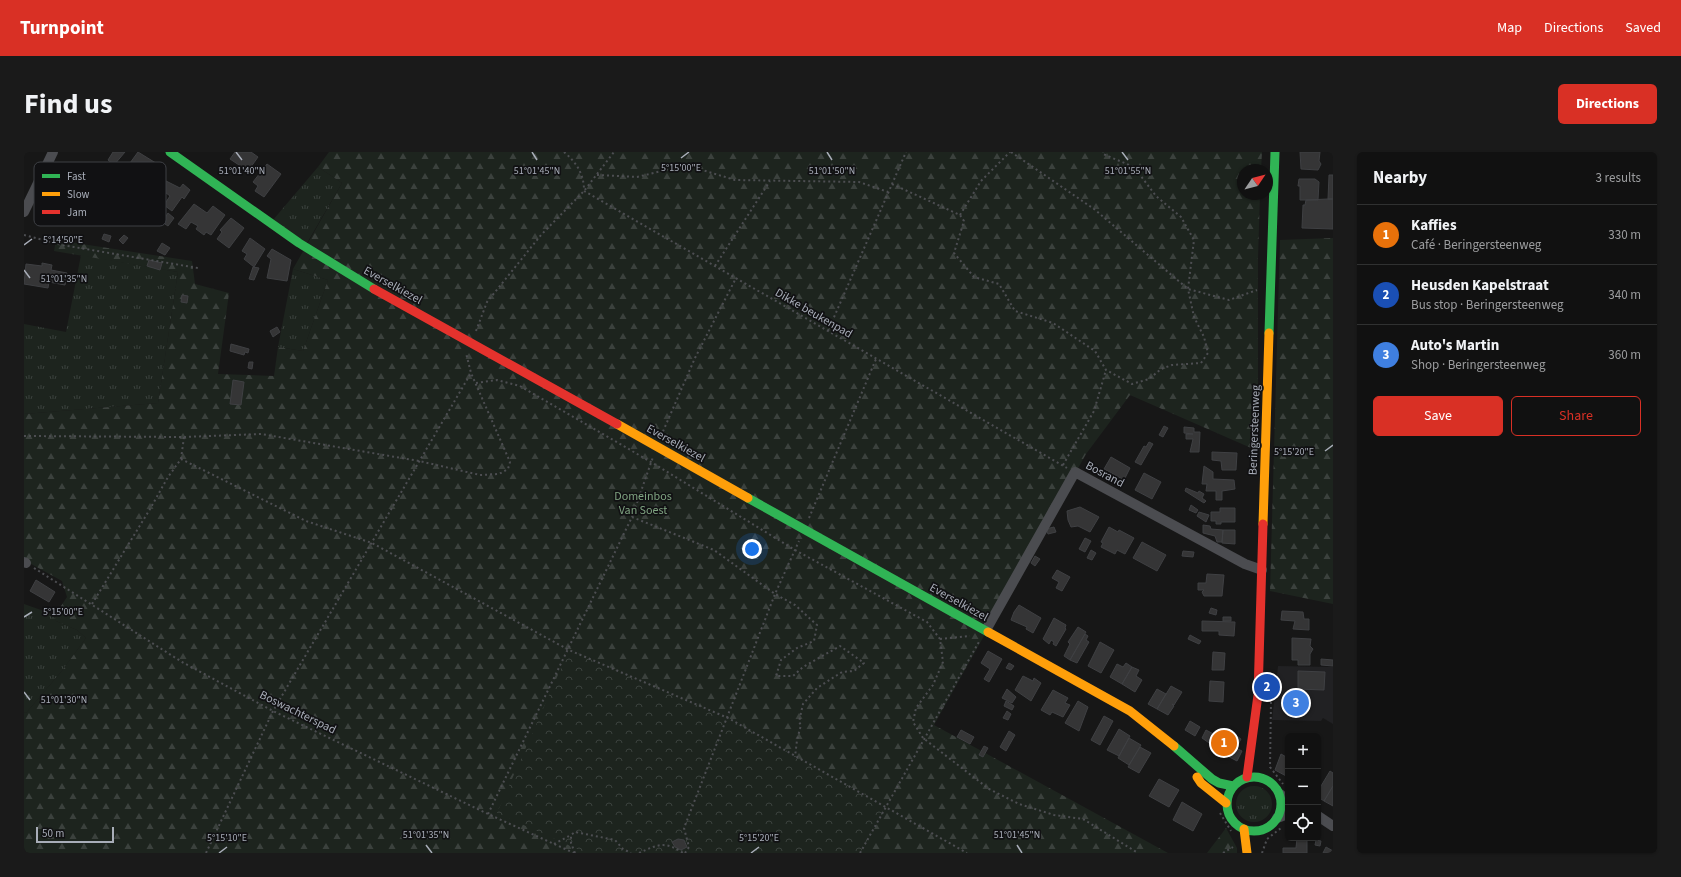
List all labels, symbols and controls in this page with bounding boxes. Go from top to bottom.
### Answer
text: Turnpoint [20,15,104,42]
text: Map [1497,18,1522,38]
text: Directions [1544,18,1603,38]
text: Saved [1625,18,1661,38]
text: Find us [24,84,112,124]
button: Directions [1558,84,1657,124]
text: 5°15'00"E [661,161,701,175]
legend [34,162,166,226]
text: 51°01'40"N [219,164,265,178]
text: 51°01'45"N [514,164,560,178]
text: 51°01'50"N [809,164,855,178]
text: 51°01'55"N [1105,164,1151,178]
north arrow [1237,164,1273,200]
text: Nearby [1373,166,1427,190]
text: Fast [67,169,86,184]
text: 3 results [1596,169,1641,187]
text: Slow [67,187,90,202]
text: Jam [67,205,87,220]
text: Kaffies [1411,215,1457,236]
text: 1 [1383,226,1389,244]
text: 330 m [1608,226,1641,244]
text: 5°14'50"E [43,233,83,247]
text: Café · Beringersteenweg [1411,236,1541,254]
street label: Everselkiezel [360,262,425,309]
text: 51°01'35"N [41,272,87,286]
text: Heusden Kapelstraat [1411,275,1549,296]
street label: Dikke beukenpad [772,284,856,343]
text: 2 [1383,286,1389,304]
text: 340 m [1608,286,1641,304]
text: Bus stop · Beringersteenweg [1411,296,1564,314]
text: Auto's Martin [1411,335,1499,356]
text: 3 [1383,346,1389,364]
text: 360 m [1608,346,1641,364]
text: Shop · Beringersteenweg [1411,356,1546,374]
street label: Beringersteenweg [1244,385,1265,475]
button: Save [1373,396,1503,436]
button: Share [1511,396,1641,436]
street label: Everselkiezel [643,420,708,467]
text: 5°15'20"E [1274,445,1314,459]
street label: Bosrand [1082,457,1127,492]
park label: Domeinbos Van Soest [614,488,672,519]
your location [742,539,762,559]
street label: Everselkiezel [926,579,991,626]
text: 5°15'00"E [43,605,83,619]
pin: 2 [1254,672,1280,702]
street label: Boswachterspad [257,687,339,738]
pin: 3 [1283,688,1309,718]
text: 51°01'30"N [41,693,87,707]
pin: 1 [1211,728,1237,758]
map controls [1285,733,1321,841]
button: + [1285,733,1321,769]
button: − [1285,769,1321,805]
button: locate [1285,805,1321,841]
scale bar [36,825,114,844]
text: 50 m [42,826,64,841]
text: 51°01'35"N [403,828,449,842]
text: 51°01'45"N [994,828,1040,842]
text: 5°15'10"E [207,831,247,845]
text: 5°15'20"E [739,831,779,845]

